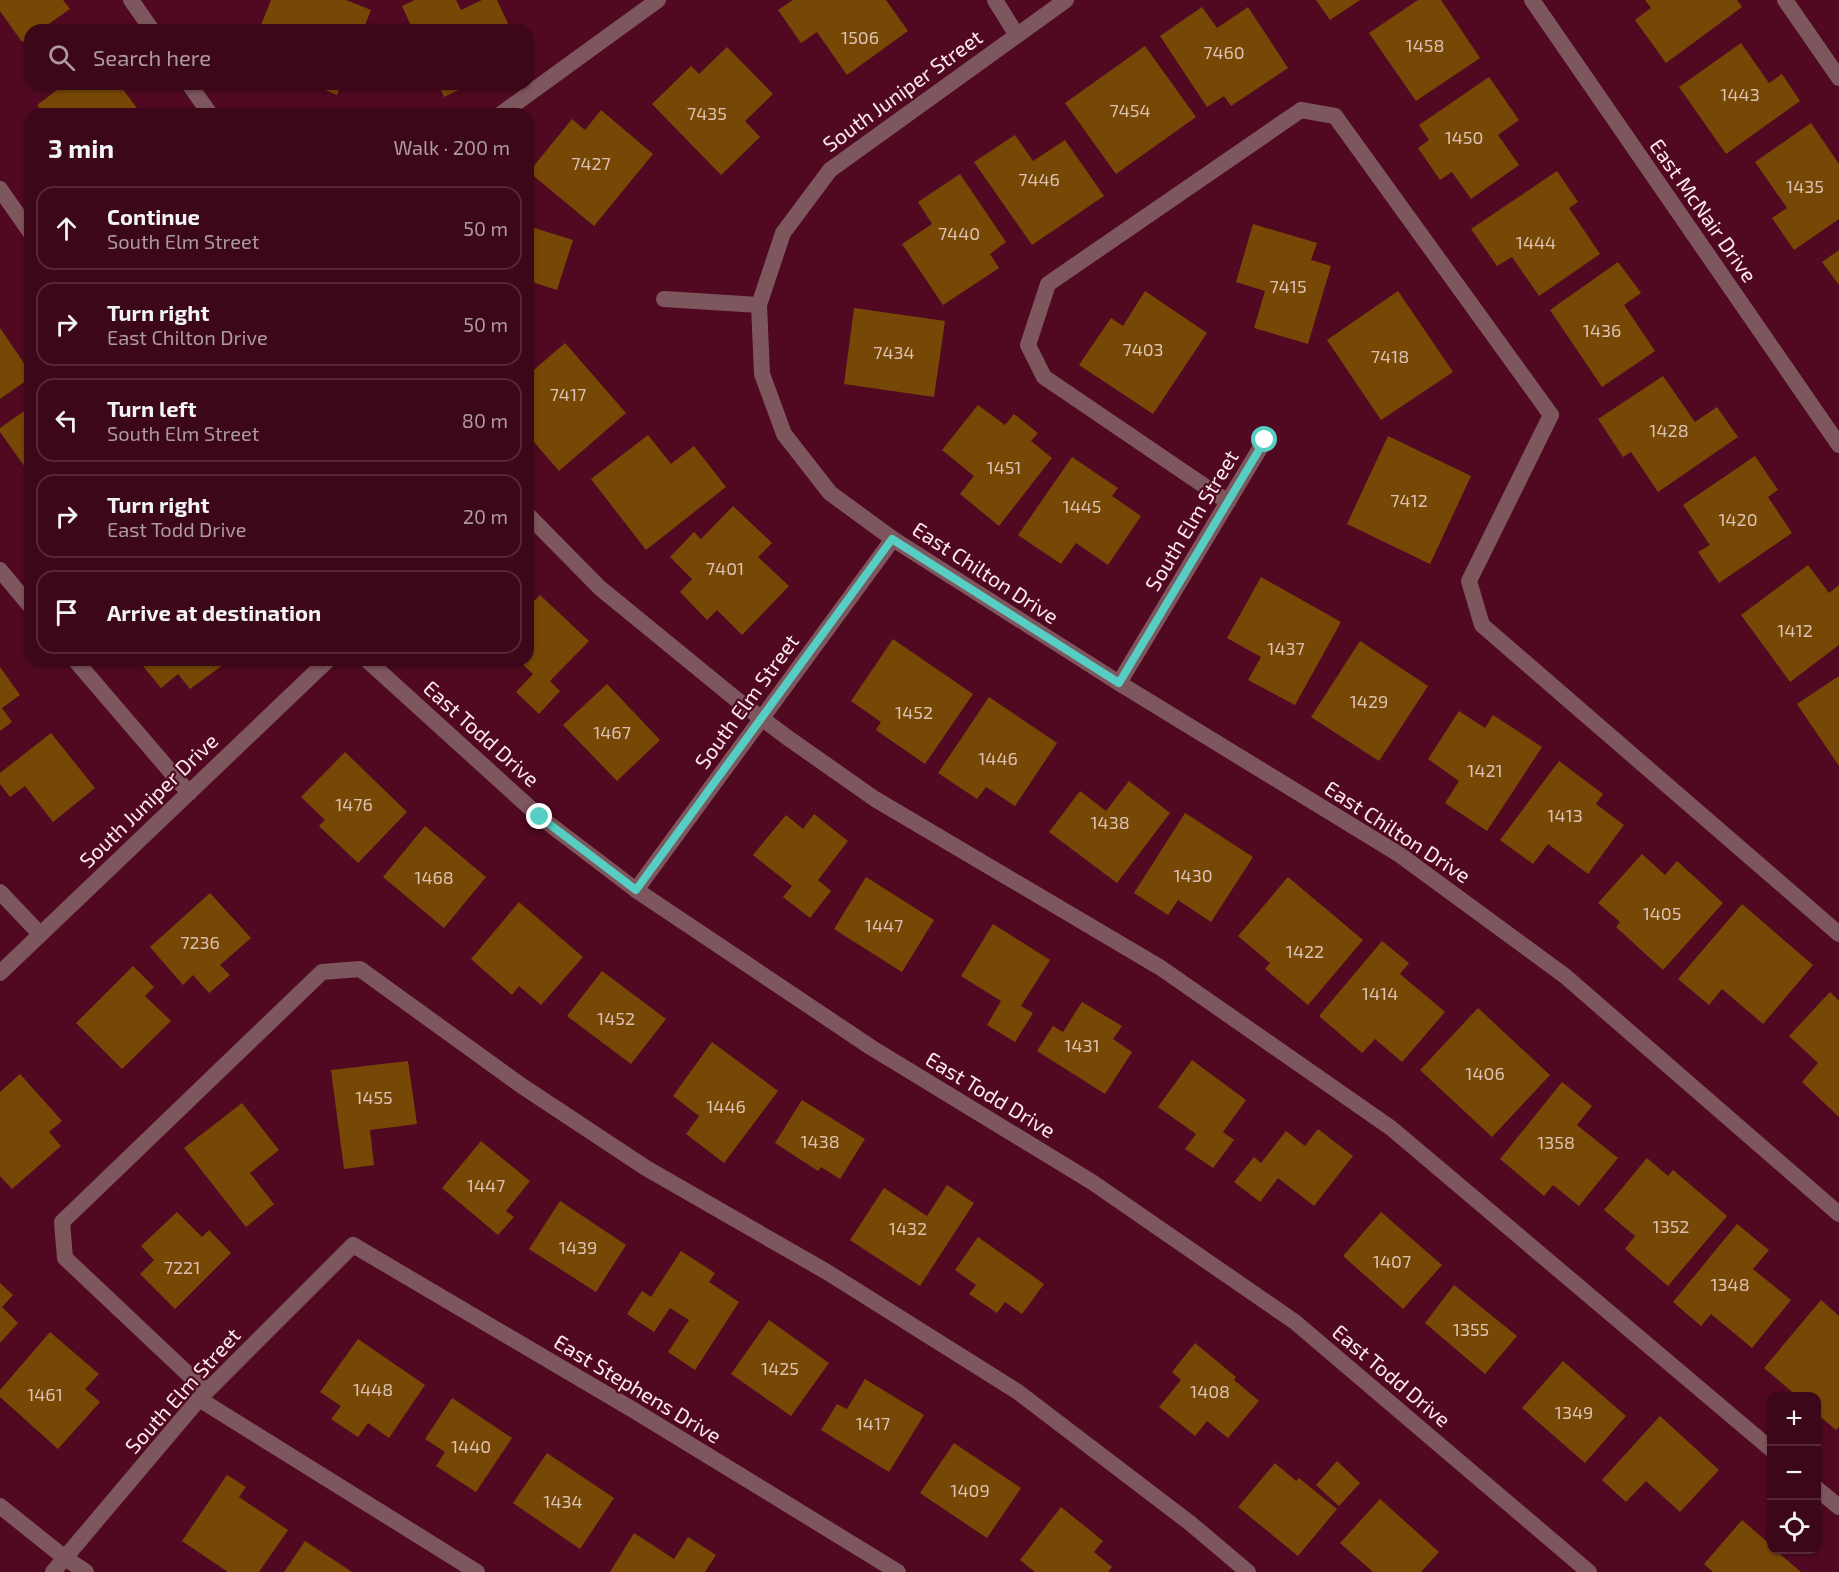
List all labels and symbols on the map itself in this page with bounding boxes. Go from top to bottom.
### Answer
street label: South Juniper Street [817,24,987,156]
house number: 1506 [841,26,879,48]
house number: 1458 [1406,34,1444,56]
house number: 7460 [1203,41,1245,63]
house number: 1443 [1720,83,1760,105]
house number: 7454 [1109,99,1151,121]
house number: 7435 [687,102,727,124]
house number: 1450 [1445,126,1483,148]
street label: East McNair Drive [1645,133,1763,287]
house number: 7427 [571,152,611,174]
house number: 7446 [1018,168,1060,190]
house number: 1435 [1786,175,1824,197]
house number: 7440 [938,222,980,244]
house number: 1444 [1516,231,1556,253]
house number: 7415 [1269,275,1307,297]
house number: 1436 [1583,319,1621,341]
house number: 7403 [1122,338,1164,360]
house number: 7434 [873,341,915,363]
house number: 7418 [1371,345,1409,367]
house number: 7417 [550,383,586,405]
house number: 1428 [1649,419,1689,441]
route start [1251,426,1277,452]
street label: South Elm Street [1139,445,1243,595]
house number: 1451 [986,456,1022,478]
house number: 7412 [1390,489,1428,511]
house number: 1445 [1063,495,1101,517]
house number: 1420 [1718,508,1758,530]
street label: East Chilton Drive [908,516,1064,628]
house number: 7401 [706,557,744,579]
house number: 1412 [1777,619,1813,641]
street label: South Elm Street [689,629,803,773]
house number: 1437 [1267,637,1305,659]
street label: East Todd Drive [419,675,545,791]
house number: 1429 [1350,690,1388,712]
house number: 1452 [895,701,933,723]
house number: 1467 [593,721,631,743]
street label: South Juniper Drive [74,728,222,872]
house number: 1446 [978,747,1018,769]
house number: 1421 [1467,759,1503,781]
street label: East Chilton Drive [1320,775,1476,887]
house number: 1476 [335,793,373,815]
route end [526,803,552,829]
house number: 1413 [1547,804,1583,826]
house number: 1438 [1090,811,1130,833]
house number: 1430 [1173,864,1213,886]
house number: 1468 [414,866,454,888]
house number: 1405 [1643,902,1681,924]
house number: 1447 [865,914,903,936]
house number: 7236 [180,931,220,953]
house number: 1422 [1286,940,1324,962]
house number: 1414 [1362,982,1398,1004]
house number: 1452 [597,1007,635,1029]
house number: 1431 [1064,1034,1100,1056]
street label: East Todd Drive [922,1046,1060,1142]
house number: 1406 [1465,1062,1505,1084]
house number: 1455 [355,1086,393,1108]
house number: 1446 [706,1095,746,1117]
house number: 1438 [800,1130,840,1152]
house number: 1358 [1537,1131,1575,1153]
house number: 1447 [467,1174,505,1196]
house number: 1352 [1653,1215,1689,1237]
house number: 1432 [889,1217,927,1239]
house number: 1439 [559,1236,597,1258]
house number: 1407 [1373,1250,1411,1272]
house number: 7221 [164,1256,200,1278]
house number: 1348 [1710,1273,1750,1295]
street label: East Todd Drive [1328,1318,1456,1432]
house number: 1355 [1453,1318,1489,1340]
street label: South Elm Street [119,1322,245,1458]
street label: East Stephens Drive [550,1328,726,1448]
house number: 1425 [761,1357,799,1379]
house number: 1448 [353,1378,393,1400]
house number: 1408 [1190,1380,1230,1402]
house number: 1461 [27,1383,63,1405]
house number: 1349 [1555,1401,1593,1423]
house number: 1417 [856,1412,890,1434]
house number: 1440 [451,1435,491,1457]
house number: 1409 [950,1479,990,1501]
house number: 1434 [543,1490,583,1512]

